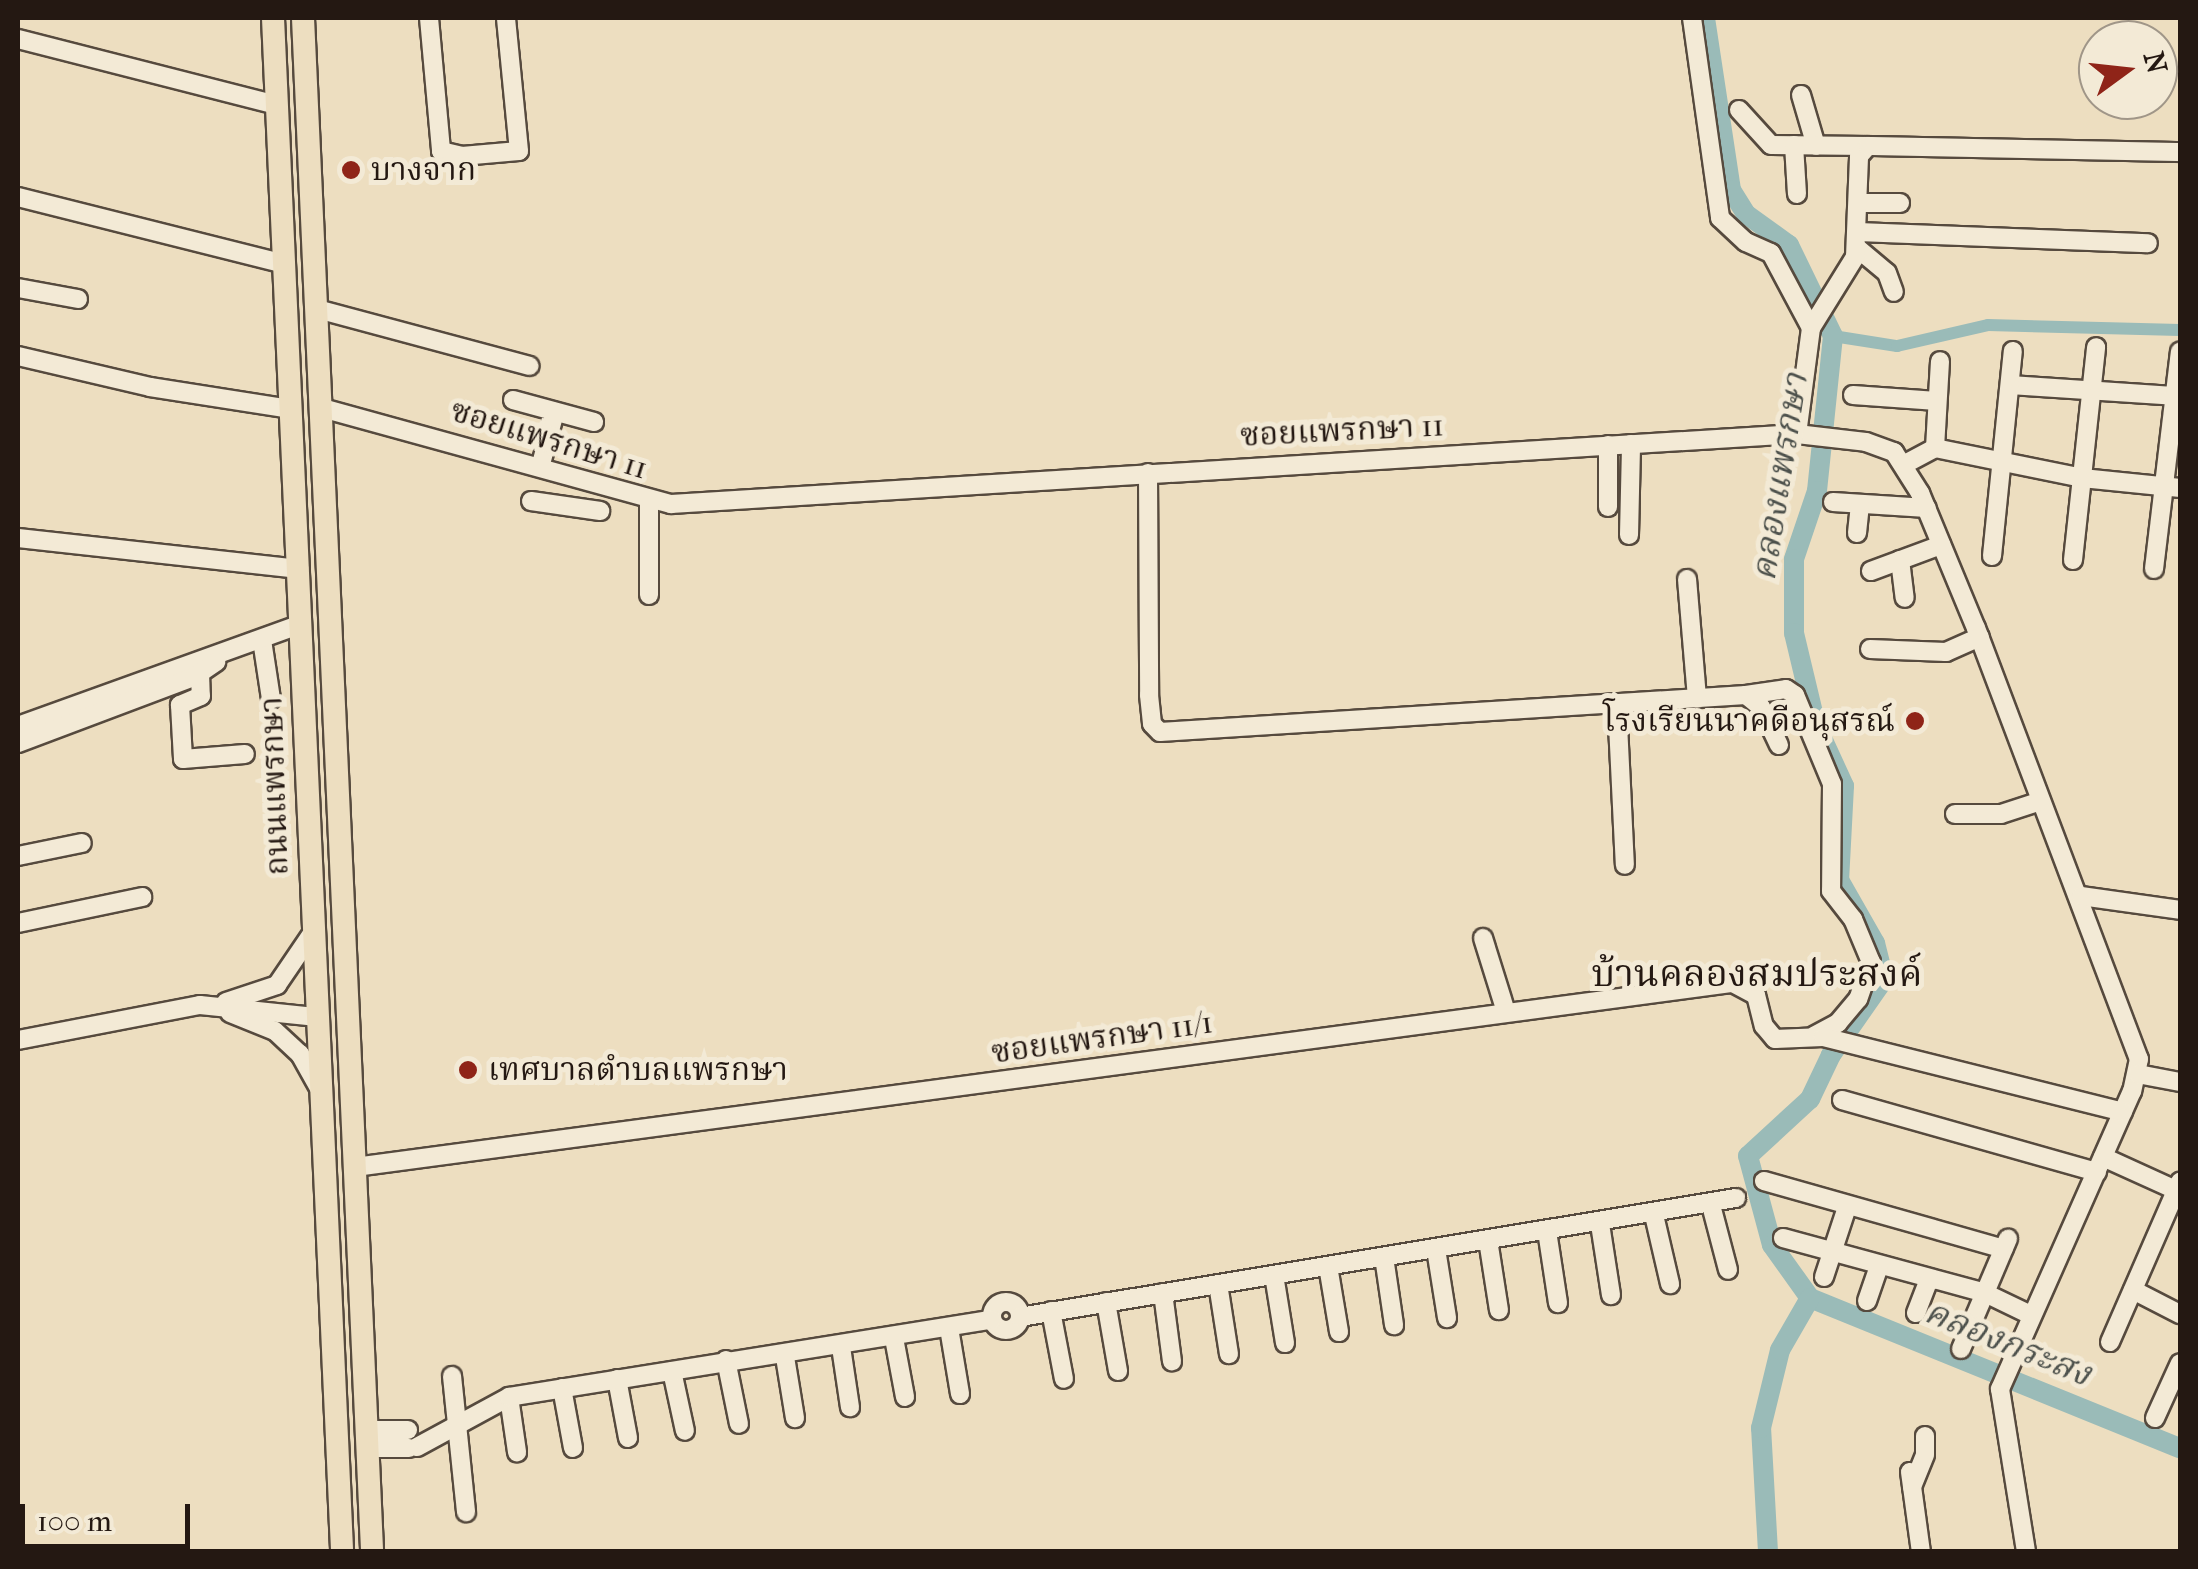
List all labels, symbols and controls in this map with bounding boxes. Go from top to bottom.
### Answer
north arrow [2078,20,2178,120]
text: N [2137,48,2174,77]
place label: บางจาก [371,151,476,189]
marker: บางจาก [340,159,362,181]
water label: คลองแพรกษา [1743,370,1817,584]
street label: ซอยแพรกษา 11 [446,392,652,488]
street label: ซอยแพรกษา 11 [1239,406,1445,456]
street label: ถนนแพรกษา [253,696,297,876]
place label: โรงเรียนนาคดีอนุสรณ์ [1603,702,1895,740]
marker: โรงเรียนนาคดีอนุสรณ์ [1904,710,1926,732]
district label: บ้านคลองสมประสงค์ [1591,951,1923,997]
street label: ซอยแพรกษา 11/1 [989,1003,1215,1073]
place label: เทศบาลตำบลแพรกษา [488,1051,788,1089]
marker: เทศบาลตำบลแพรกษา [457,1059,479,1081]
water label: คลองกระสง [1919,1291,2097,1395]
scale bar [25,1484,195,1546]
text: 100 m [37,1504,112,1539]

